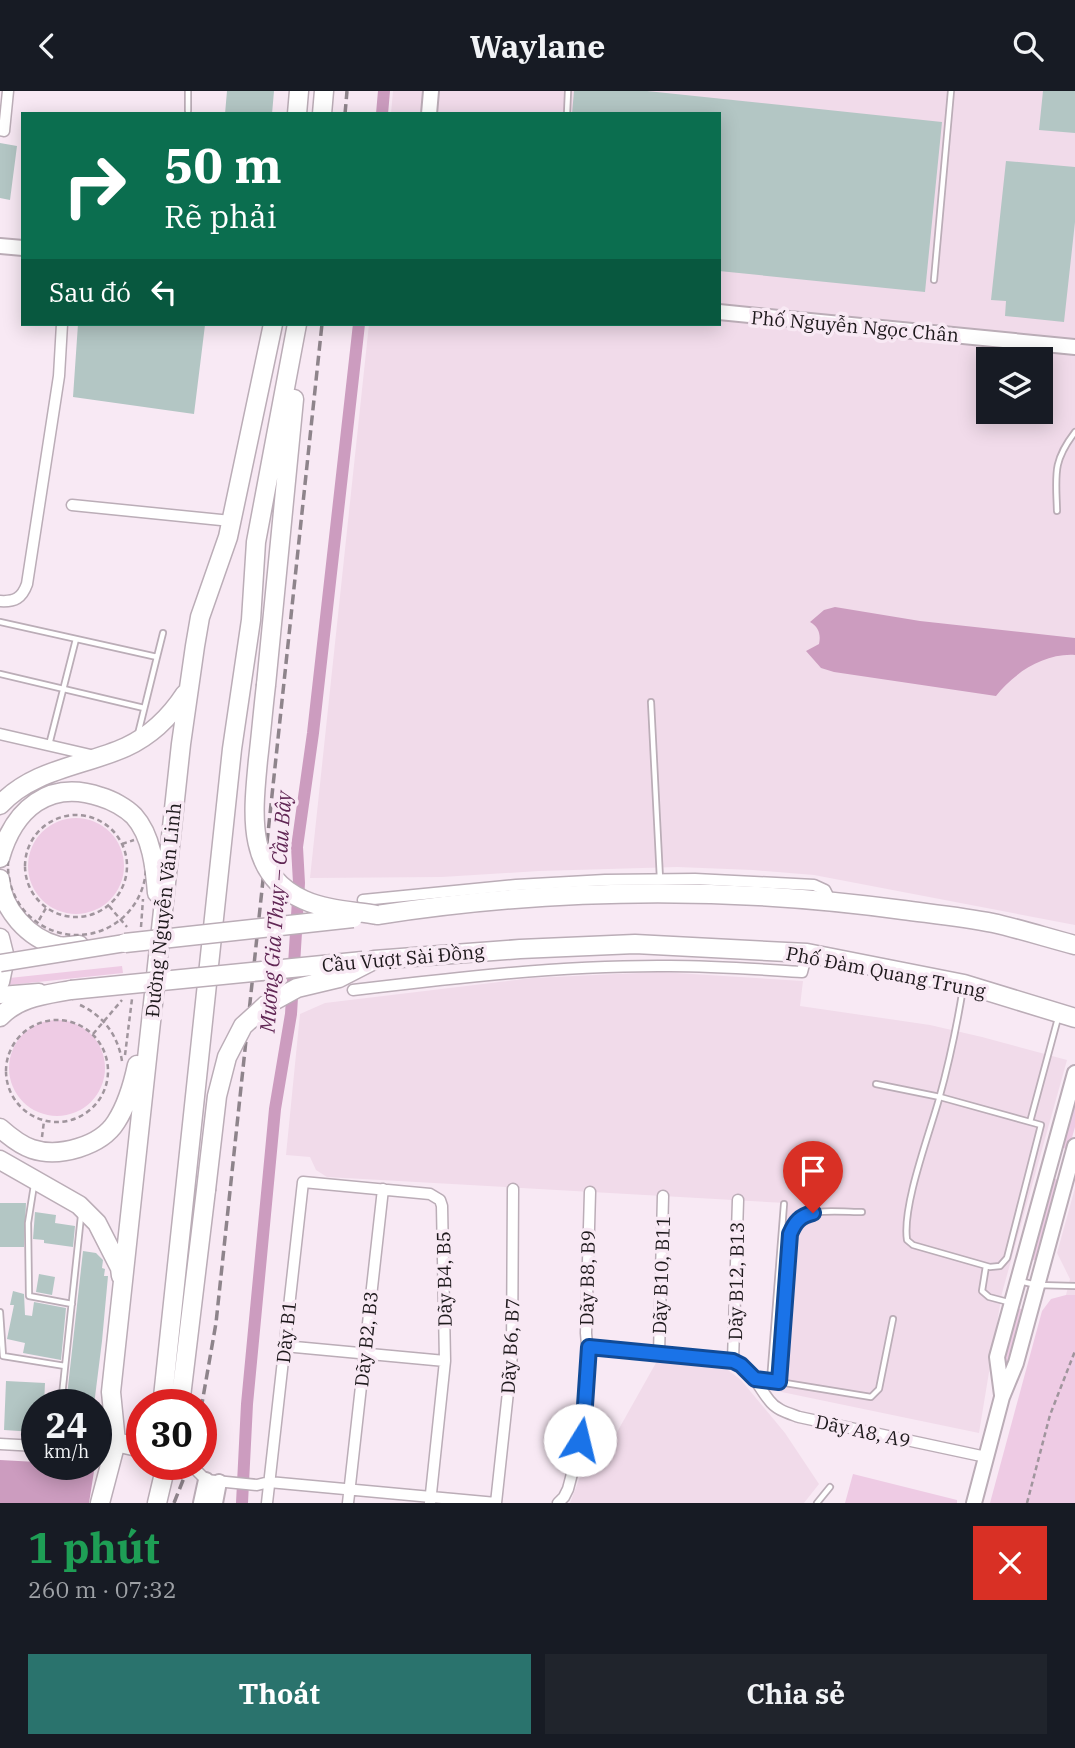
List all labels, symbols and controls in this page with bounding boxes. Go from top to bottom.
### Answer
text: Waylane [470,25,605,67]
icon: back [28,27,66,65]
icon: search [1009,27,1047,65]
text: 50 m [164,133,282,196]
icon: right [49,140,140,231]
text: Rẽ phải [164,195,277,237]
icon: left [145,273,183,311]
text: Sau đó [49,275,131,309]
street label: Phố Nguyễn Ngọc Chân [750,305,960,347]
map controls [976,347,1053,424]
button: layers [976,347,1053,424]
water label: Mương Gia Thụy – Cầu Bây [253,788,298,1034]
street label: Đường Nguyễn Văn Linh [140,801,186,1018]
street label: Cầu Vượt Sài Đồng [321,939,486,977]
street label: Phố Đàm Quang Trung [784,941,989,1003]
pin [783,1141,843,1213]
icon: arrive [794,1152,832,1190]
street label: Dãy B10, B11 [647,1215,675,1335]
street label: Dãy B12, B13 [723,1221,749,1341]
street label: Dãy B8, B9 [574,1230,600,1326]
street label: Dãy B4, B5 [431,1231,457,1327]
street label: Dãy B2, B3 [349,1290,383,1388]
street label: Dãy B6, B7 [496,1297,524,1395]
street label: Dãy B1 [271,1300,301,1364]
speed limit sign: 30 [126,1389,217,1480]
text: 24 [45,1402,88,1448]
position arrow [543,1403,617,1477]
street label: Dãy A8, A9 [813,1409,913,1453]
text: km/h [44,1440,89,1463]
text: 1 phút [28,1520,160,1575]
button: close [973,1526,1047,1600]
text: 260 m · 07:32 [28,1574,177,1604]
button: Thoát [28,1654,531,1734]
button: Chia sẻ [545,1654,1047,1734]

